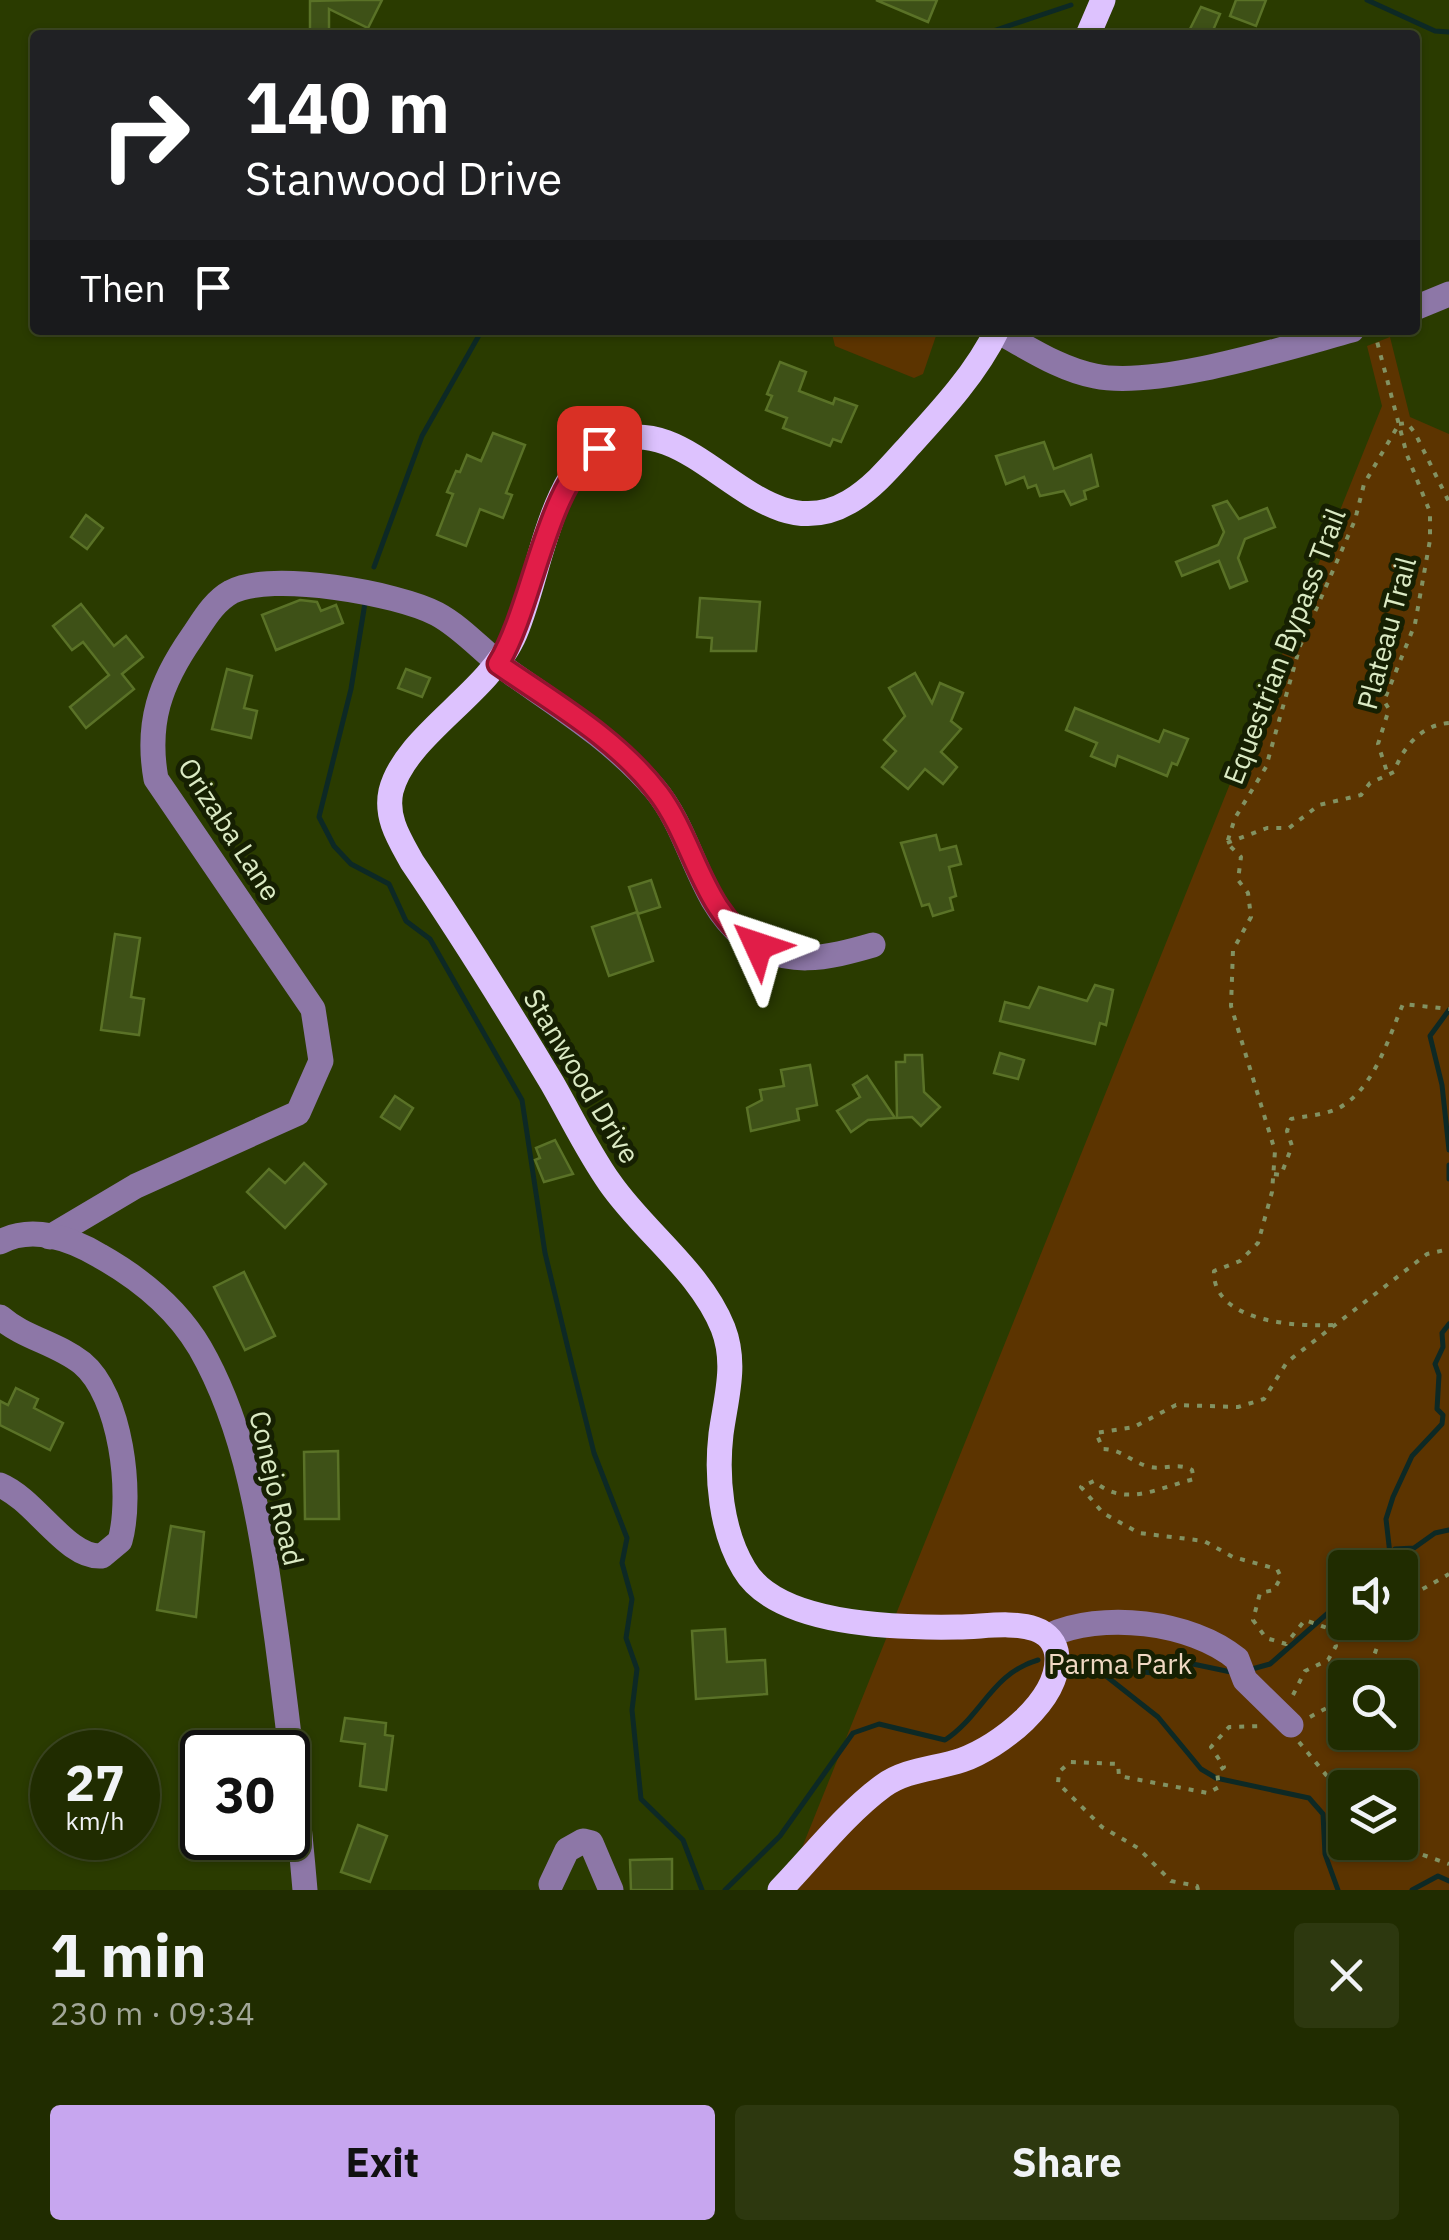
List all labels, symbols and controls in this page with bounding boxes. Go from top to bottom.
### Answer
text: 140 m [245,61,450,152]
icon: right [80,70,210,200]
text: Stanwood Drive [245,149,562,207]
icon: arrive [186,260,241,315]
text: Then [80,263,166,312]
pin [557,406,642,491]
icon: arrive [572,421,627,476]
street label: Equestrian Bypass Trail [1214,503,1354,789]
street label: Plateau Trail [1348,553,1424,713]
street label: Orizaba Lane [170,751,290,907]
position arrow [706,894,810,998]
street label: Stanwood Drive [515,982,649,1170]
street label: Conejo Road [241,1407,313,1569]
map controls [1328,1550,1418,1860]
button: sound [1328,1550,1418,1640]
park label: Parma Park [1048,1645,1193,1682]
button: search [1328,1660,1418,1750]
speed limit sign: 30 [180,1730,310,1860]
text: 27 [65,1750,125,1815]
button: layers [1328,1770,1418,1860]
text: km/h [66,1804,124,1837]
text: 1 min [50,1915,207,1994]
button: close [1294,1923,1399,2028]
text: 230 m · 09:34 [50,1992,255,2034]
button: Exit [50,2105,715,2220]
button: Share [735,2105,1399,2220]

